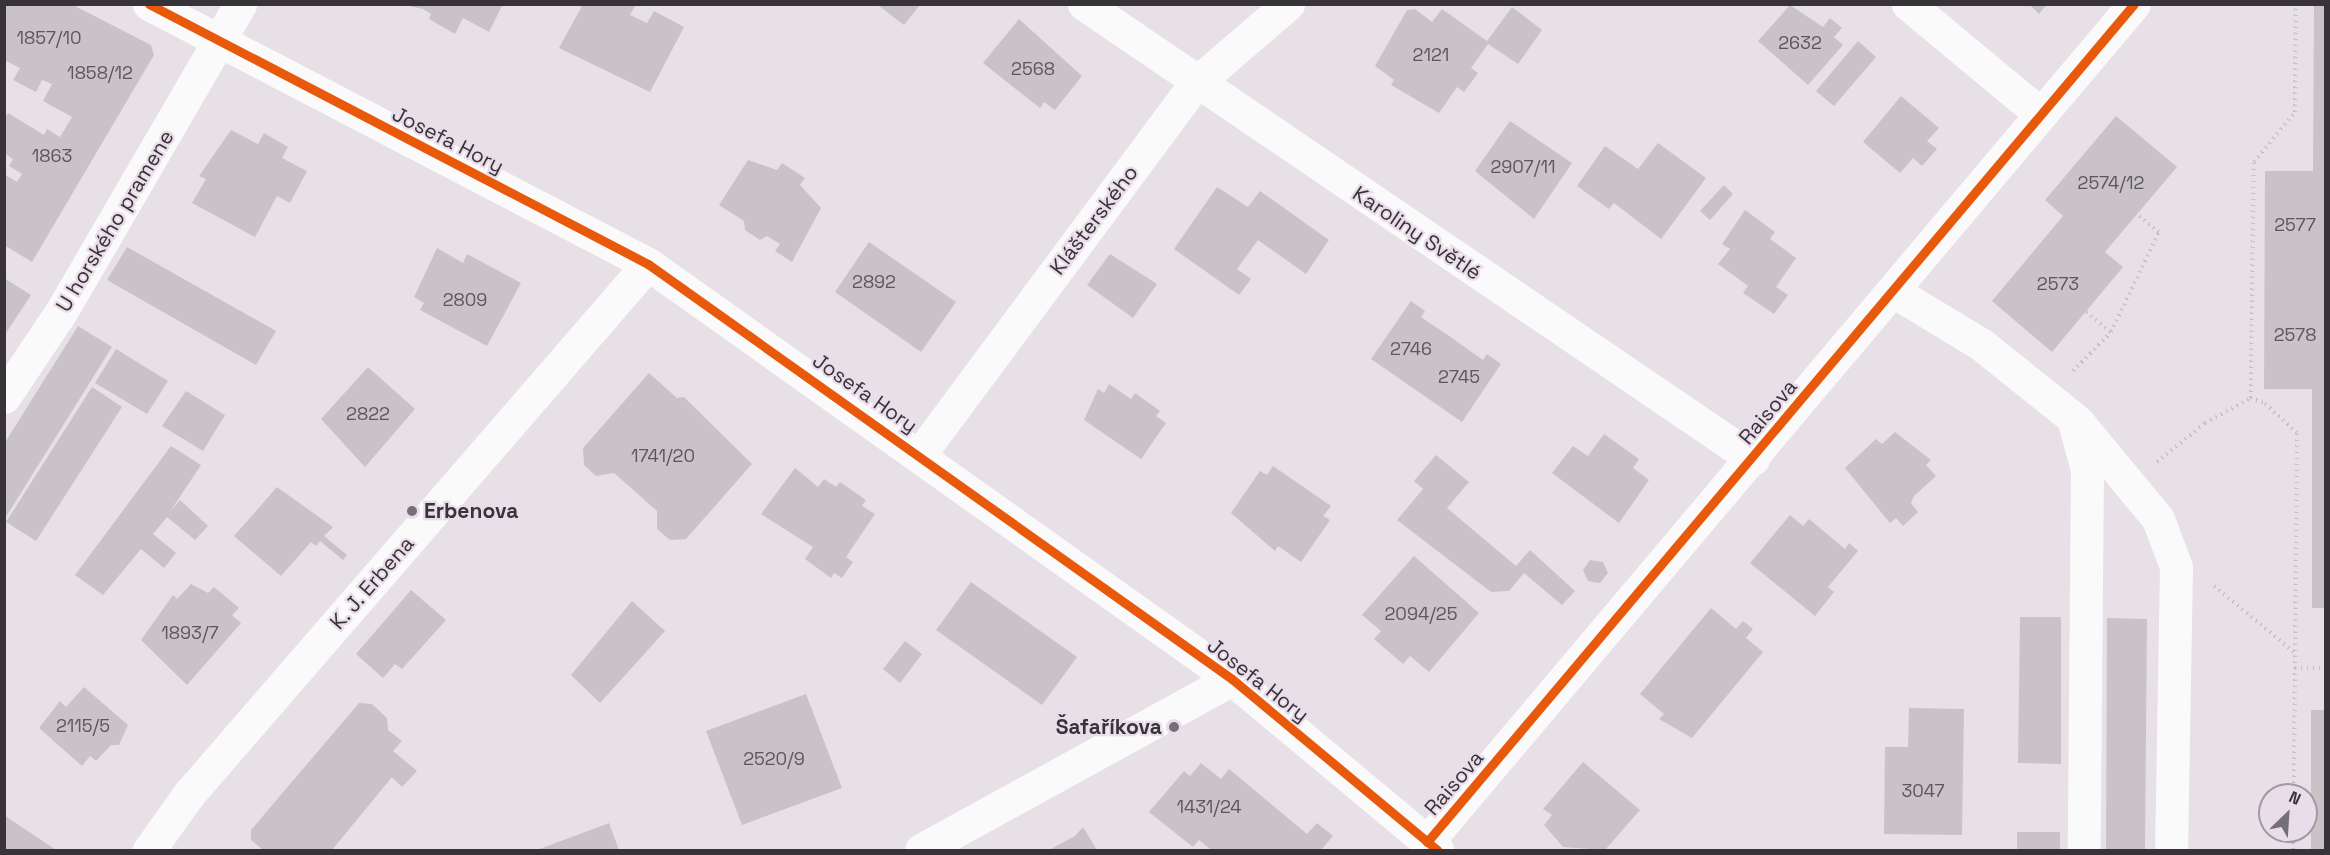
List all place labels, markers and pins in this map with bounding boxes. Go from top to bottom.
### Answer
place label: Erbenova [424,498,518,524]
marker: Erbenova [405,504,419,518]
place label: Šafaříkova [1056,714,1162,740]
marker: Šafaříkova [1167,720,1181,734]

